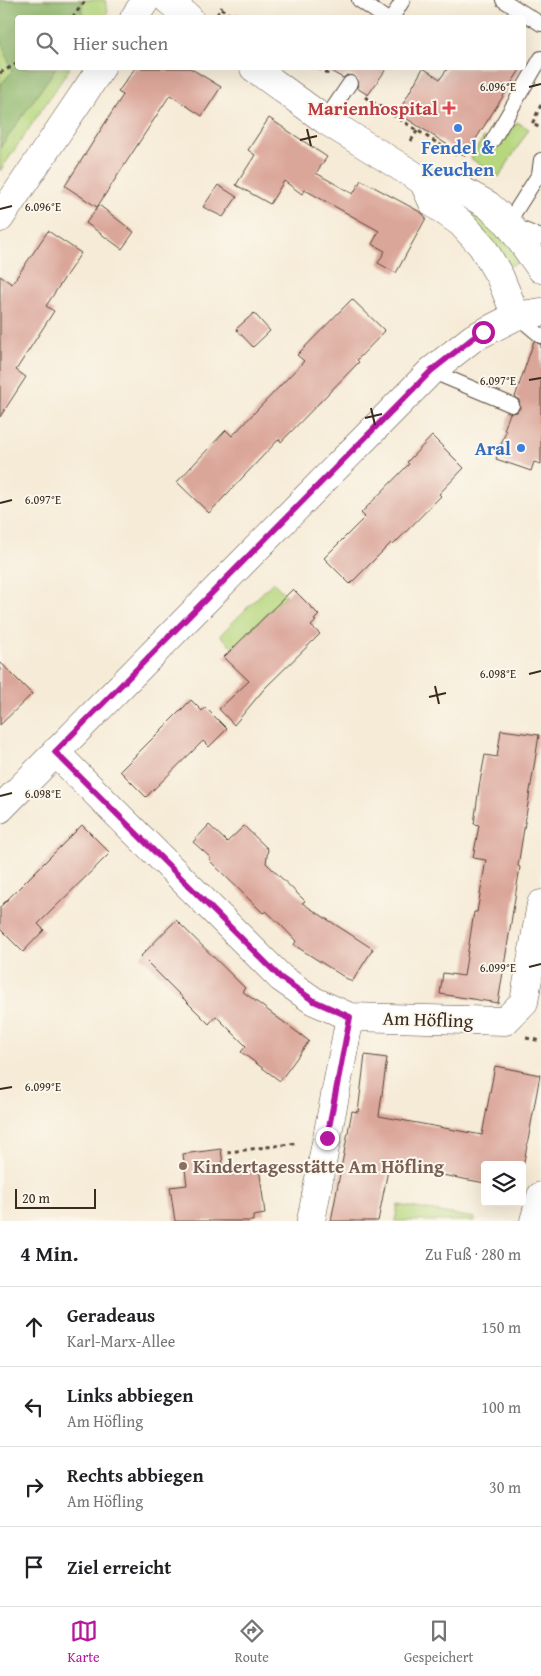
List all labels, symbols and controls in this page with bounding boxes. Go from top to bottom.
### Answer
search box [15,15,526,70]
icon: search [33,29,61,57]
text: Hier suchen [73,29,168,57]
text: 6.096°E [480,78,516,95]
place label: Marienhospital [308,94,438,122]
marker: Marienhospital [442,101,456,115]
marker: Fendel & Keuchen [452,122,464,134]
place label: Fendel & Keuchen [421,133,495,183]
text: 6.096°E [25,198,61,215]
route start [472,321,495,344]
text: 6.097°E [480,372,516,389]
place label: Aral [475,434,511,462]
marker: Aral [515,442,527,454]
text: 6.097°E [25,491,61,508]
text: 6.098°E [480,665,516,682]
text: 6.098°E [25,785,61,802]
text: 6.099°E [480,959,516,976]
street label: Am Höfling [382,1003,474,1035]
text: 6.099°E [25,1078,61,1095]
route end [316,1127,339,1150]
place label: Kindertagesstätte Am Höfling [193,1152,445,1180]
marker: Kindertagesstätte Am Höfling [177,1160,189,1172]
map controls [481,1161,526,1206]
button: layers [481,1161,526,1206]
scale bar [15,1186,96,1209]
text: 20 m [22,1188,50,1208]
text: 4 Min. [20,1238,78,1269]
text: Zu Fuß · 280 m [425,1242,521,1266]
text: Geradeaus [67,1301,155,1329]
icon: ahead [20,1313,48,1341]
text: 150 m [481,1315,521,1339]
text: Karl-Marx-Allee [67,1329,175,1353]
text: Links abbiegen [67,1381,193,1409]
icon: left [20,1393,48,1421]
text: 100 m [481,1395,521,1419]
text: Am Höfling [67,1409,143,1433]
text: Rechts abbiegen [67,1461,204,1489]
icon: right [20,1473,48,1501]
text: 30 m [489,1475,521,1499]
text: Am Höfling [67,1489,143,1513]
icon: arrive [20,1553,48,1581]
text: Ziel erreicht [67,1553,171,1581]
tab: Karte [67,1617,100,1667]
tab: Route [235,1617,269,1667]
tab: Gespeichert [404,1617,473,1667]

